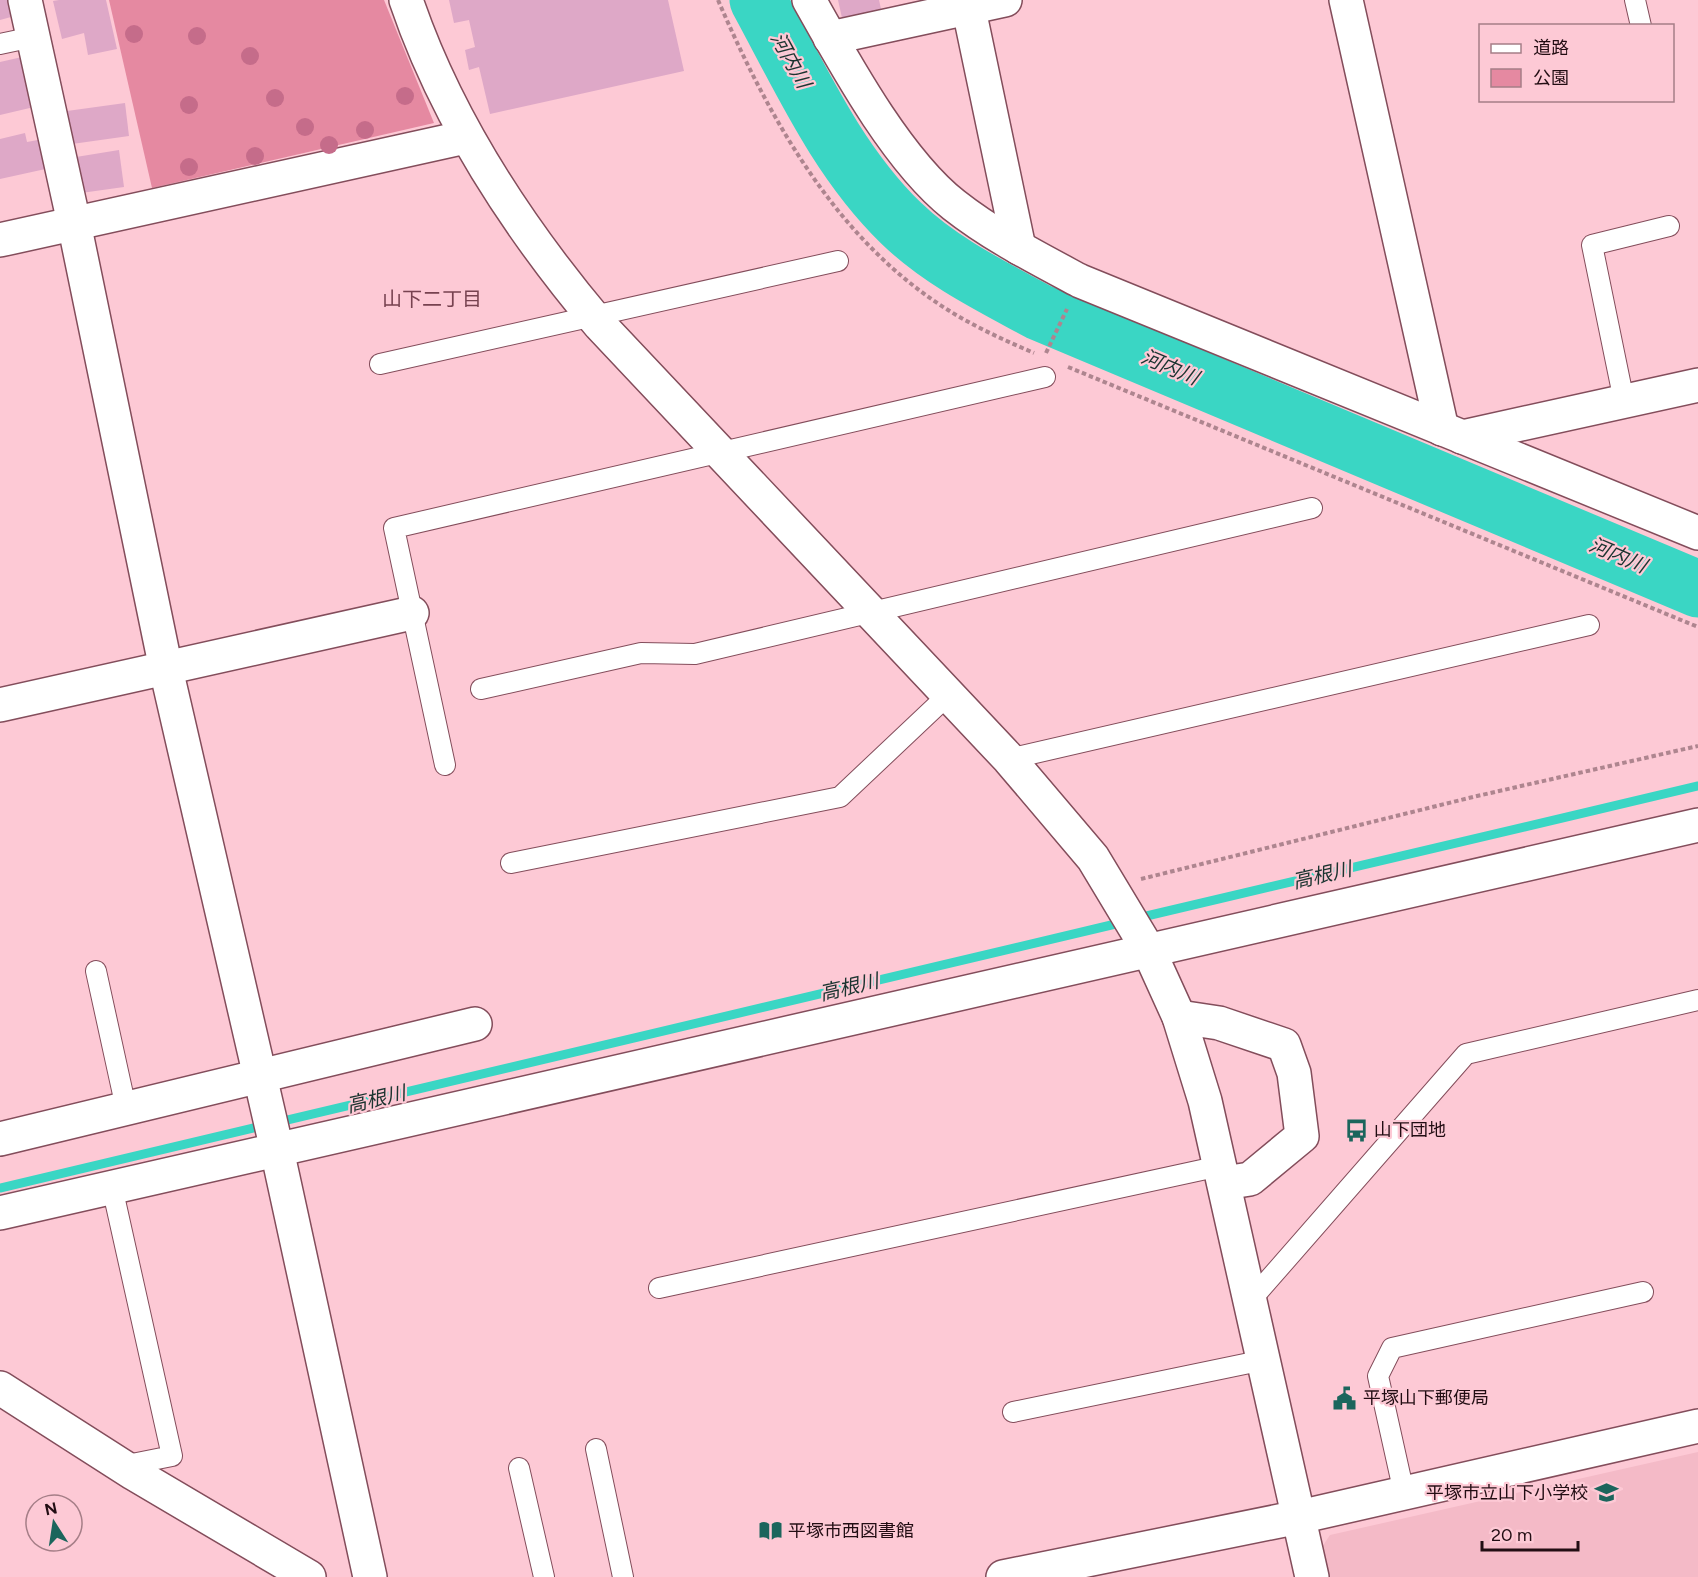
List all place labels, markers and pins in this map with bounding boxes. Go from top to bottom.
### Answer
bus stop icon: 山下団地 [1343,1117,1369,1143]
place label: 山下団地 [1374,1119,1446,1141]
public building icon: 平塚山下郵便局 [1332,1385,1358,1411]
place label: 平塚山下郵便局 [1363,1387,1489,1409]
school or university icon: 平塚市立山下小学校 [1593,1480,1619,1506]
place label: 平塚市立山下小学校 [1426,1482,1588,1504]
library icon: 平塚市西図書館 [757,1518,783,1544]
place label: 平塚市西図書館 [788,1520,914,1542]

